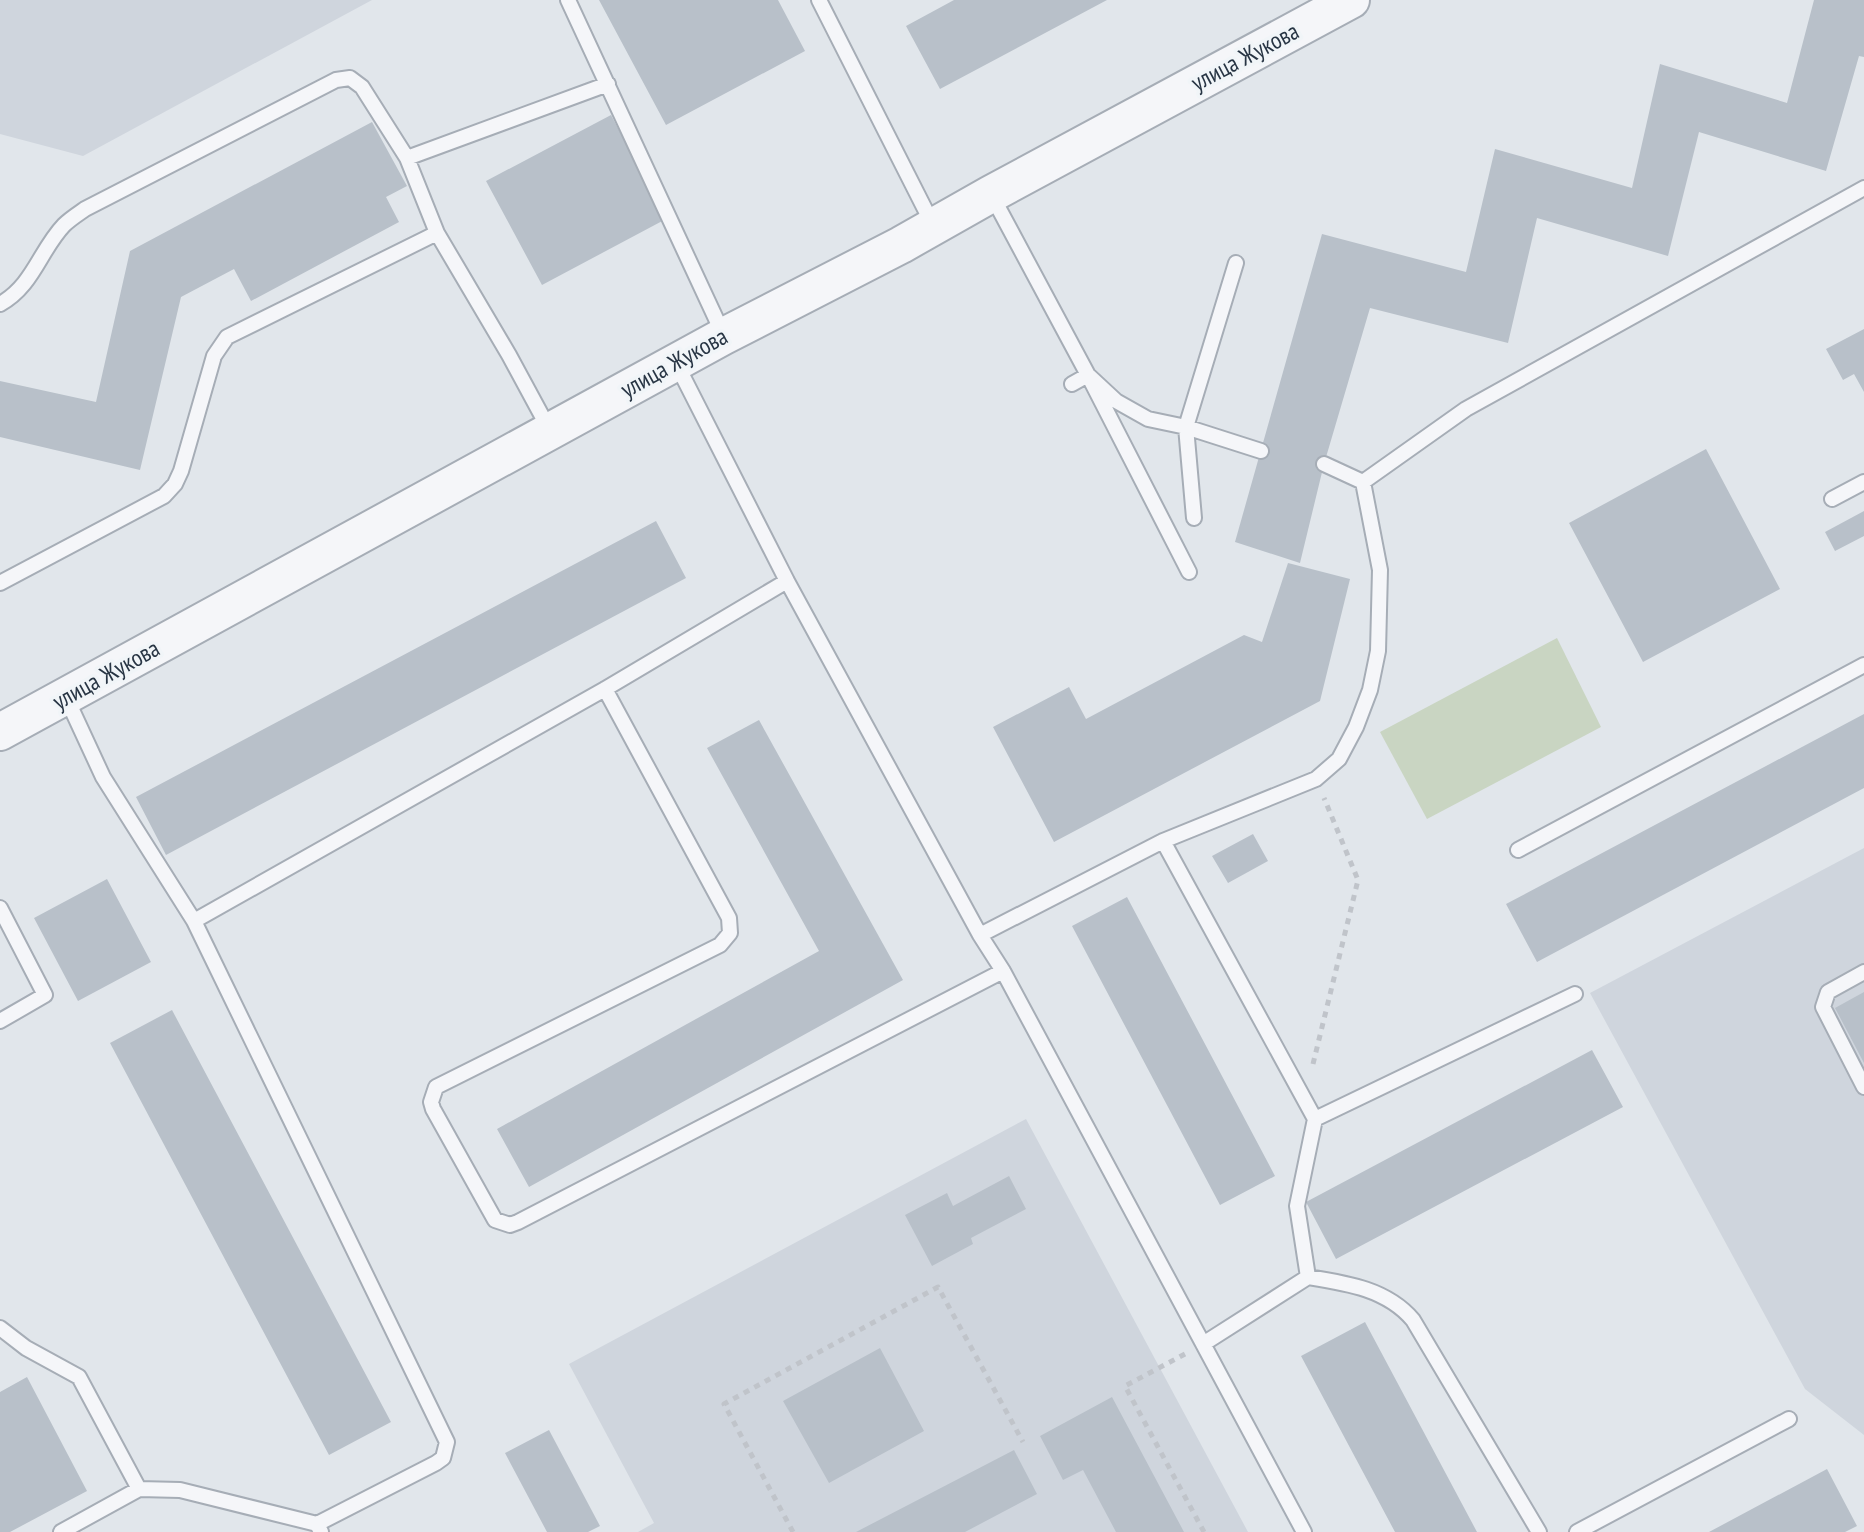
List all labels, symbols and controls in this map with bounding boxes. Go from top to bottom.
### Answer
street label: улица Жукова [1186,15,1304,98]
street label: улица Жукова [615,320,733,405]
street label: улица Жукова [47,632,165,717]

